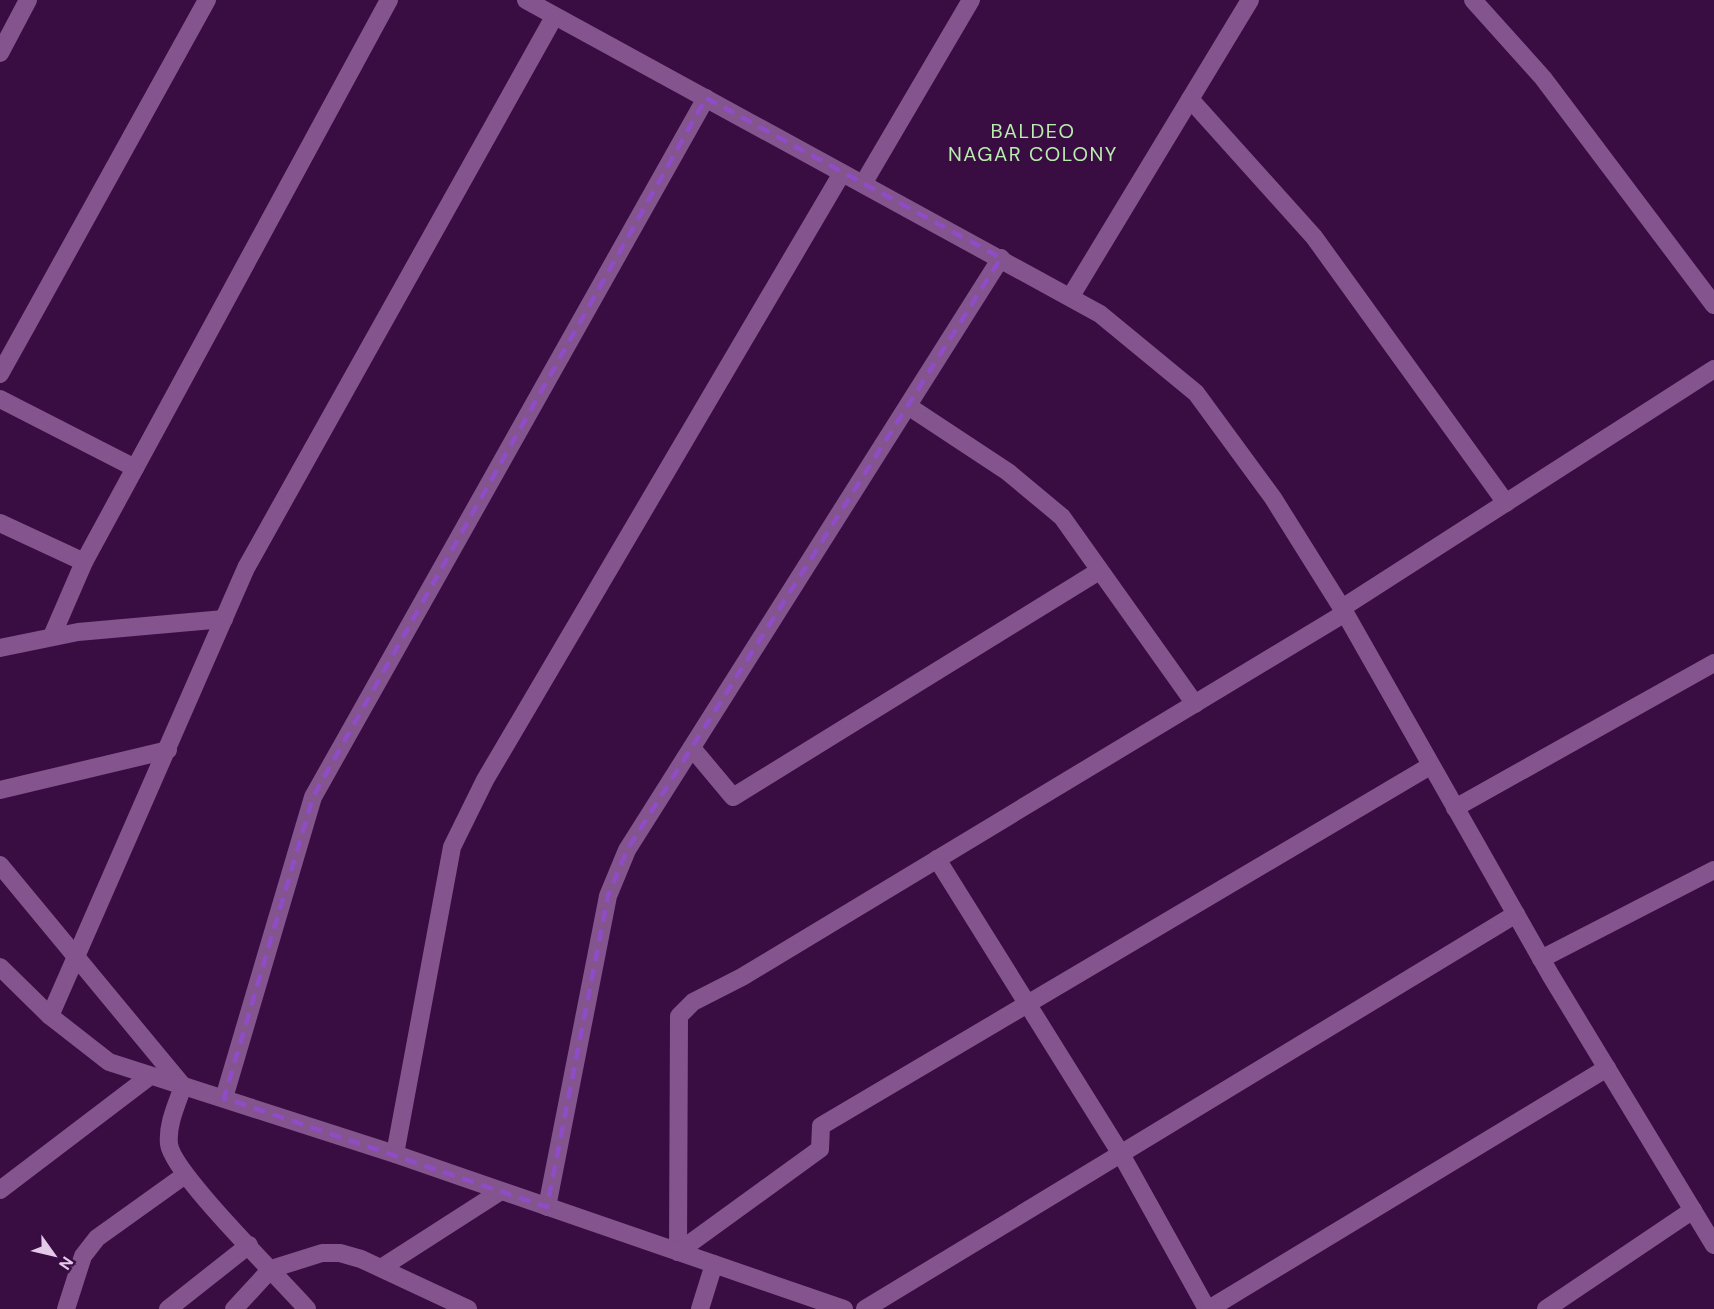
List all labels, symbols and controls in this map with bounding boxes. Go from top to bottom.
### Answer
district label: BALDEO NAGAR COLONY [948,118,1118,167]
north arrow [24,1225,84,1285]
text: N [54,1252,78,1274]

